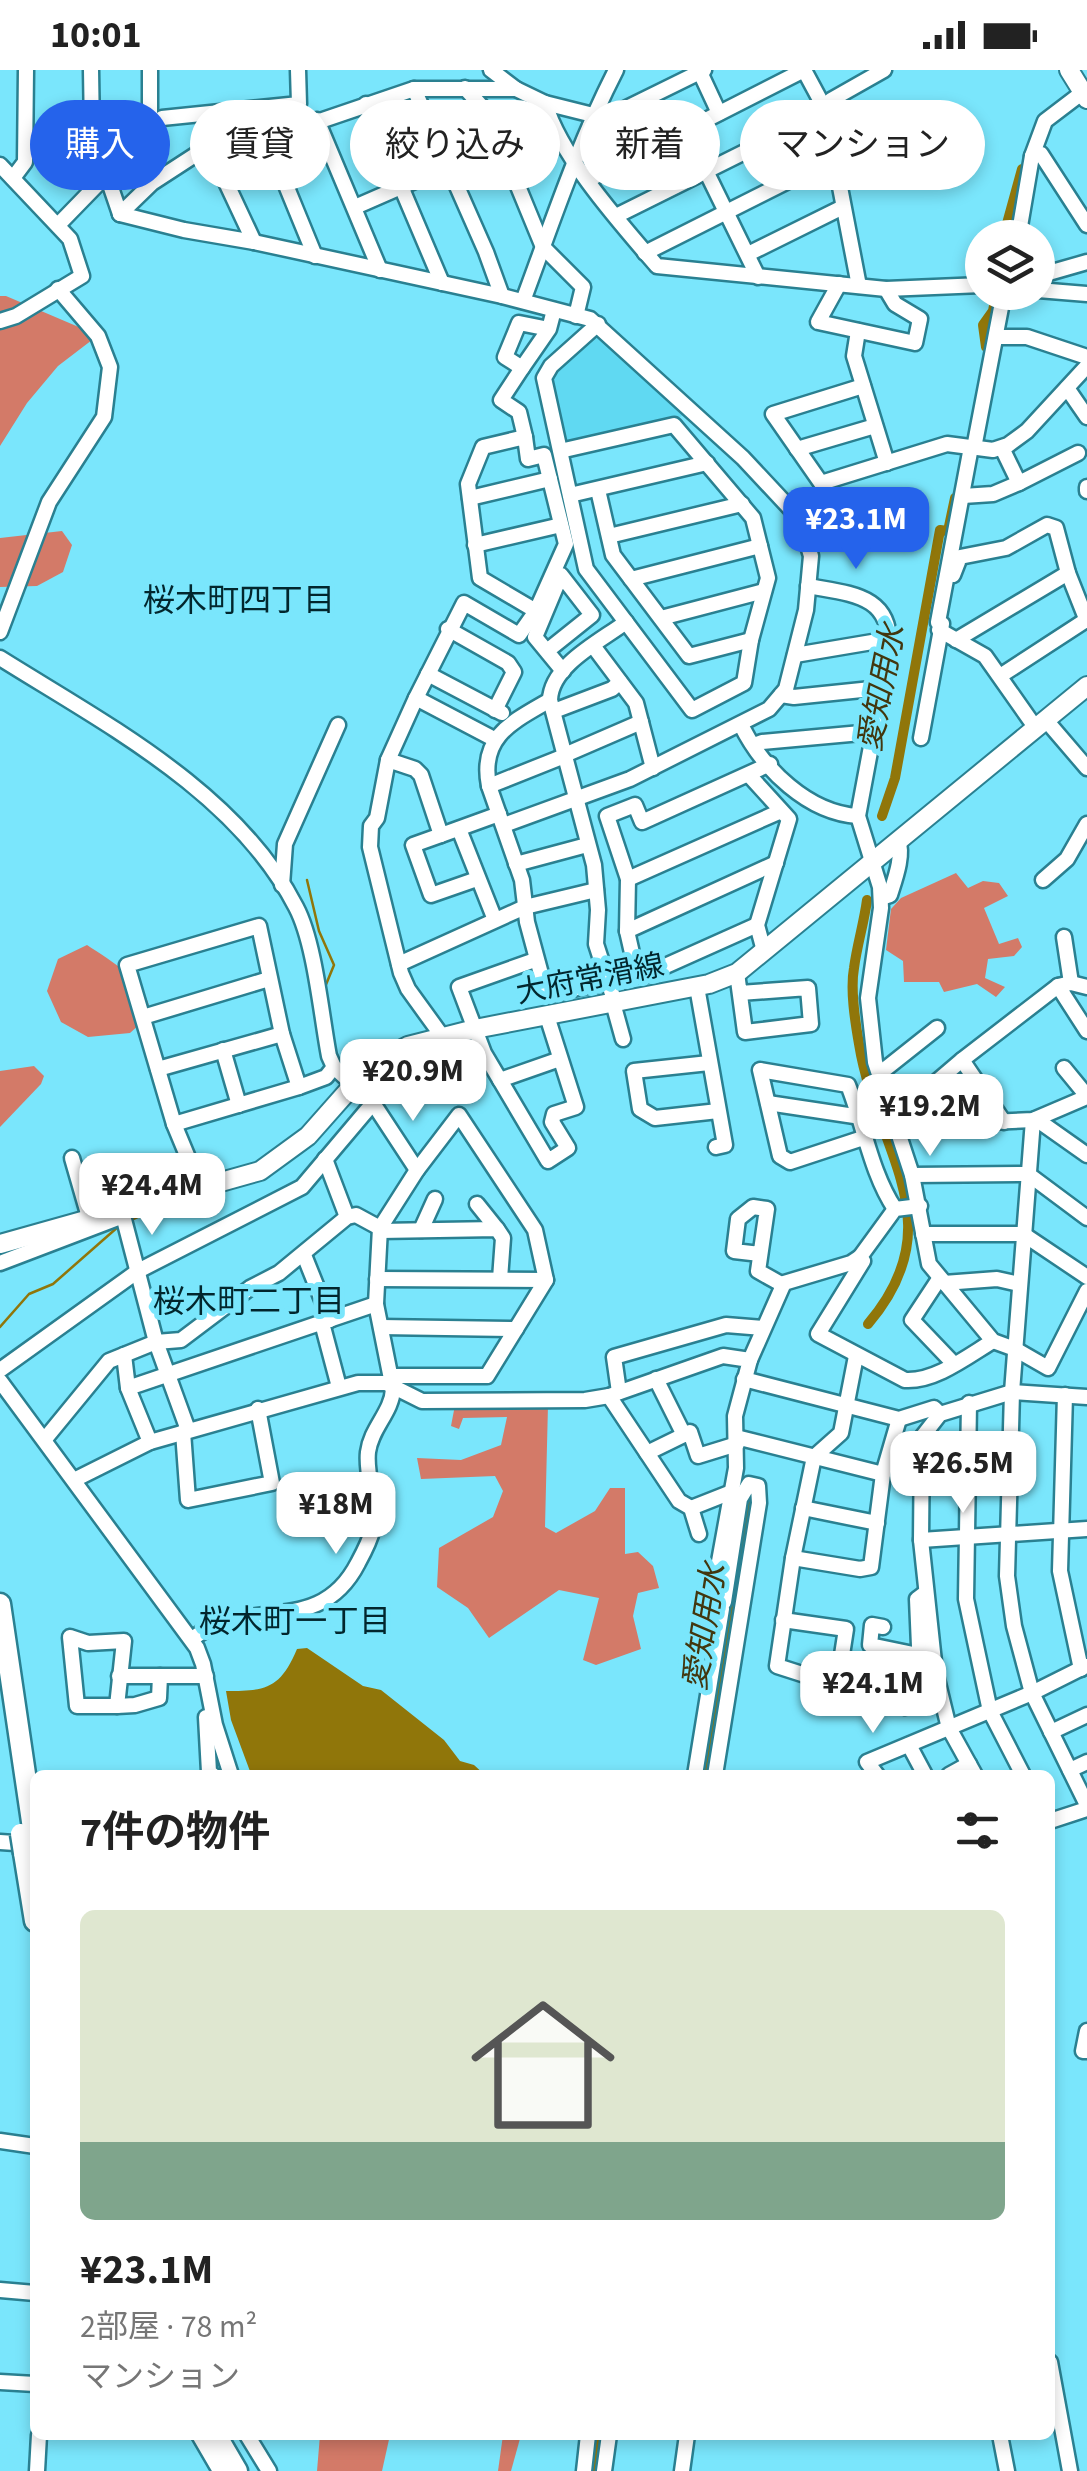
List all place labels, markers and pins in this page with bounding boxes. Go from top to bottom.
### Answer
pin: ¥23.1M [775,487,937,572]
pin: ¥20.9M [332,1039,494,1124]
pin: ¥19.2M [849,1074,1011,1159]
pin: ¥24.4M [71,1153,233,1238]
pin: ¥26.5M [882,1431,1044,1516]
pin: ¥18M [277,1472,395,1557]
pin: ¥24.1M [792,1651,954,1736]

